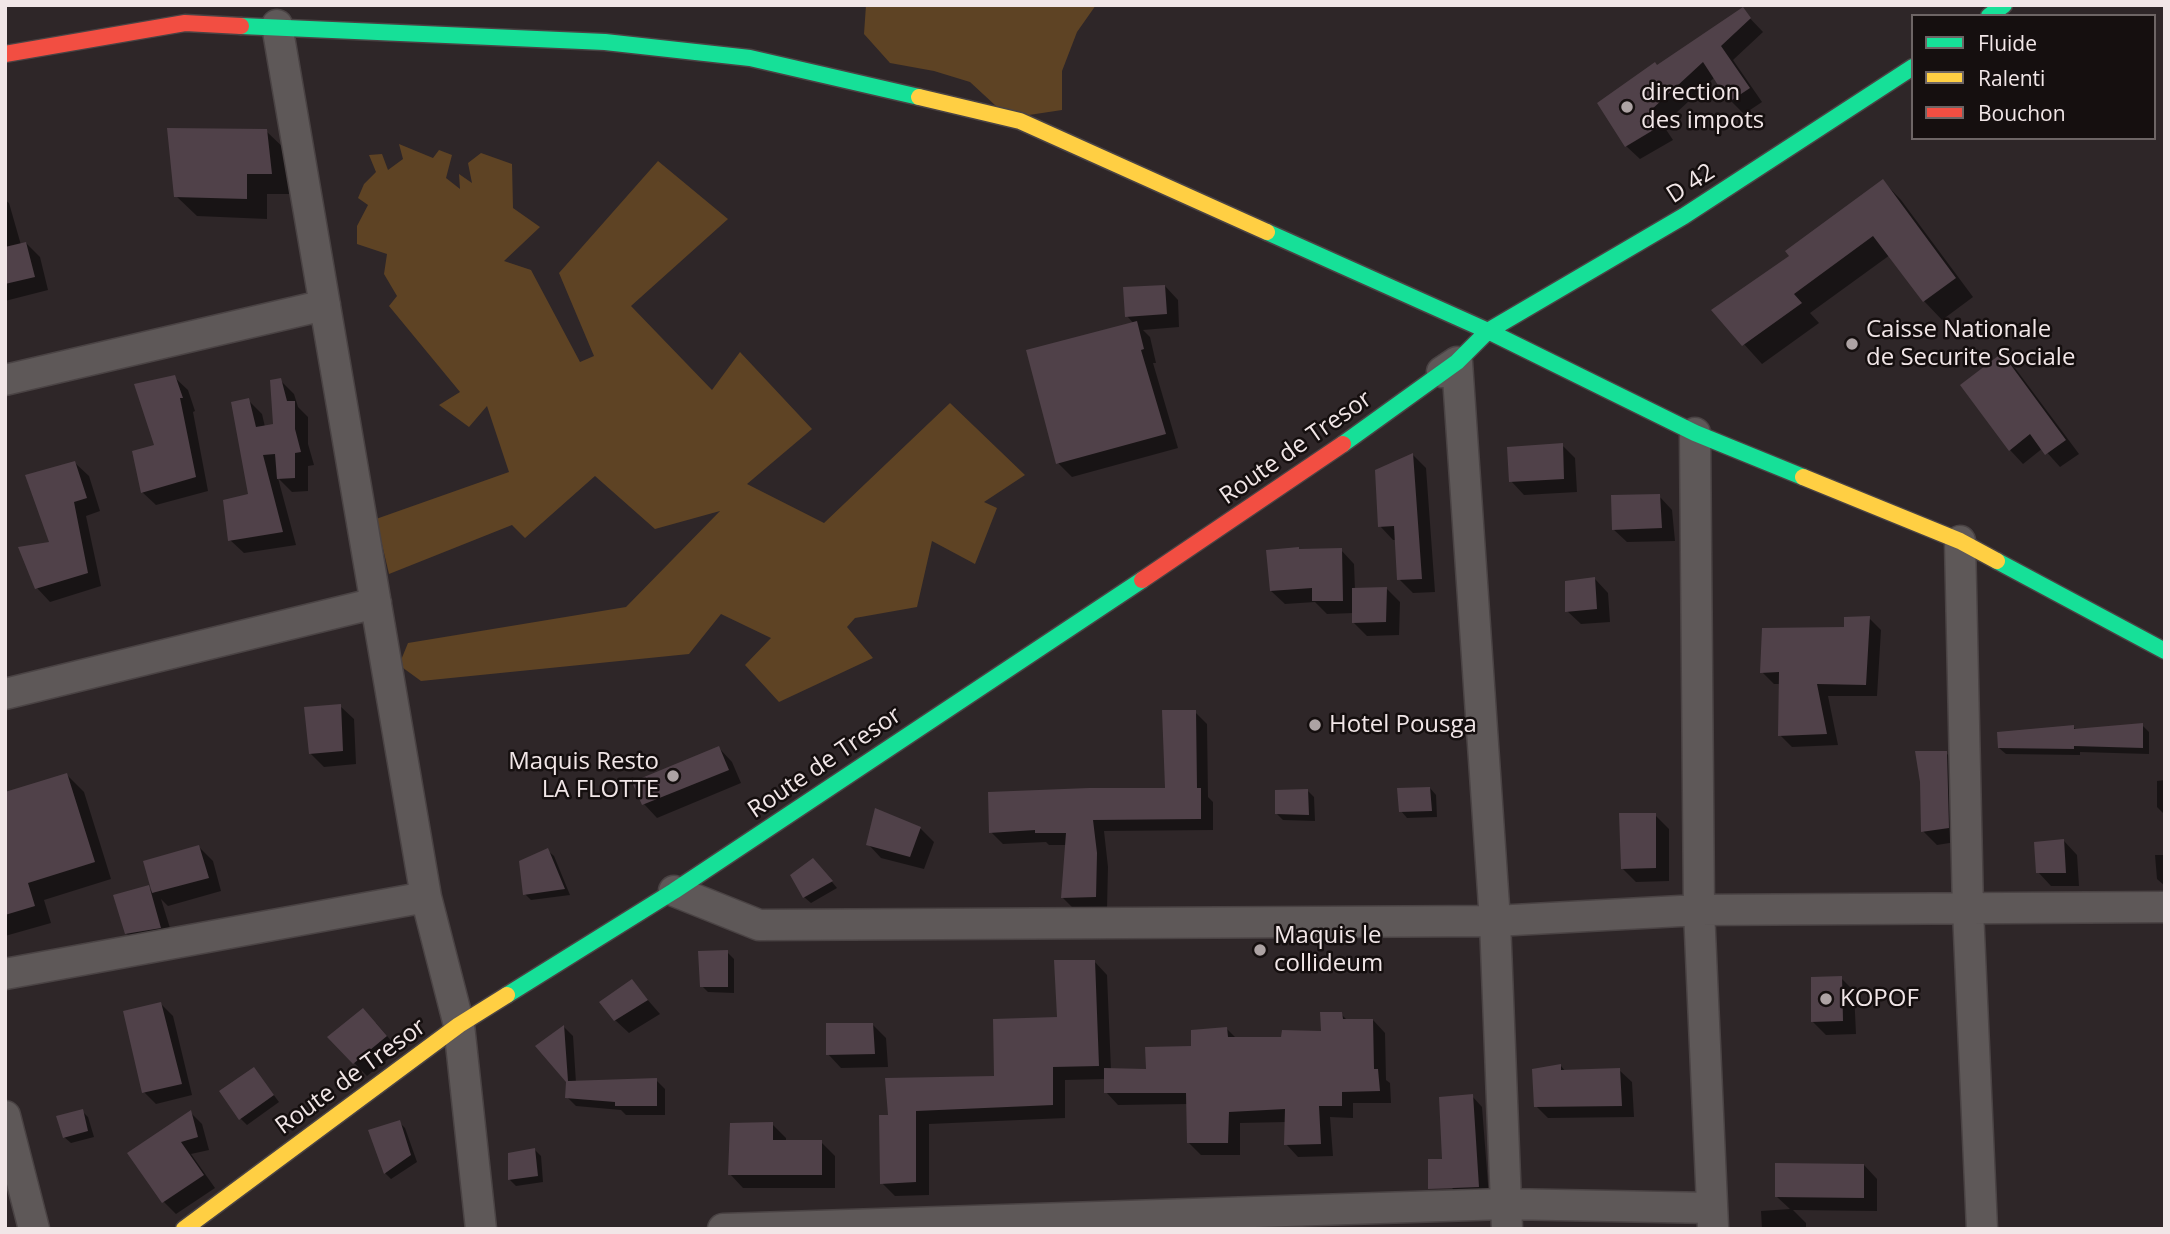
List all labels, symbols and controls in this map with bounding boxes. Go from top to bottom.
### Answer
legend [1911,14,2156,140]
text: Fluide [1978,29,2037,57]
text: Ralenti [1978,64,2045,92]
place label: direction des impots [1641,79,1764,135]
marker: direction des impots [1619,99,1635,115]
text: Bouchon [1978,99,2066,127]
street label: D 42 [1662,158,1720,210]
place label: Caisse Nationale de Securite Sociale [1866,316,2075,372]
marker: Caisse Nationale de Securite Sociale [1844,336,1860,352]
street label: Route de Tresor [1215,385,1377,511]
street label: Route de Tresor [743,701,907,825]
place label: Hotel Pousga [1329,711,1477,739]
marker: Hotel Pousga [1307,717,1323,733]
place label: Maquis Resto LA FLOTTE [508,748,659,804]
marker: Maquis Resto LA FLOTTE [665,768,681,784]
place label: Maquis le collideum [1274,922,1383,978]
marker: Maquis le collideum [1252,942,1268,958]
place label: KOPOF [1840,985,1919,1013]
marker: KOPOF [1818,991,1834,1007]
street label: Route de Tresor [270,1013,432,1141]

